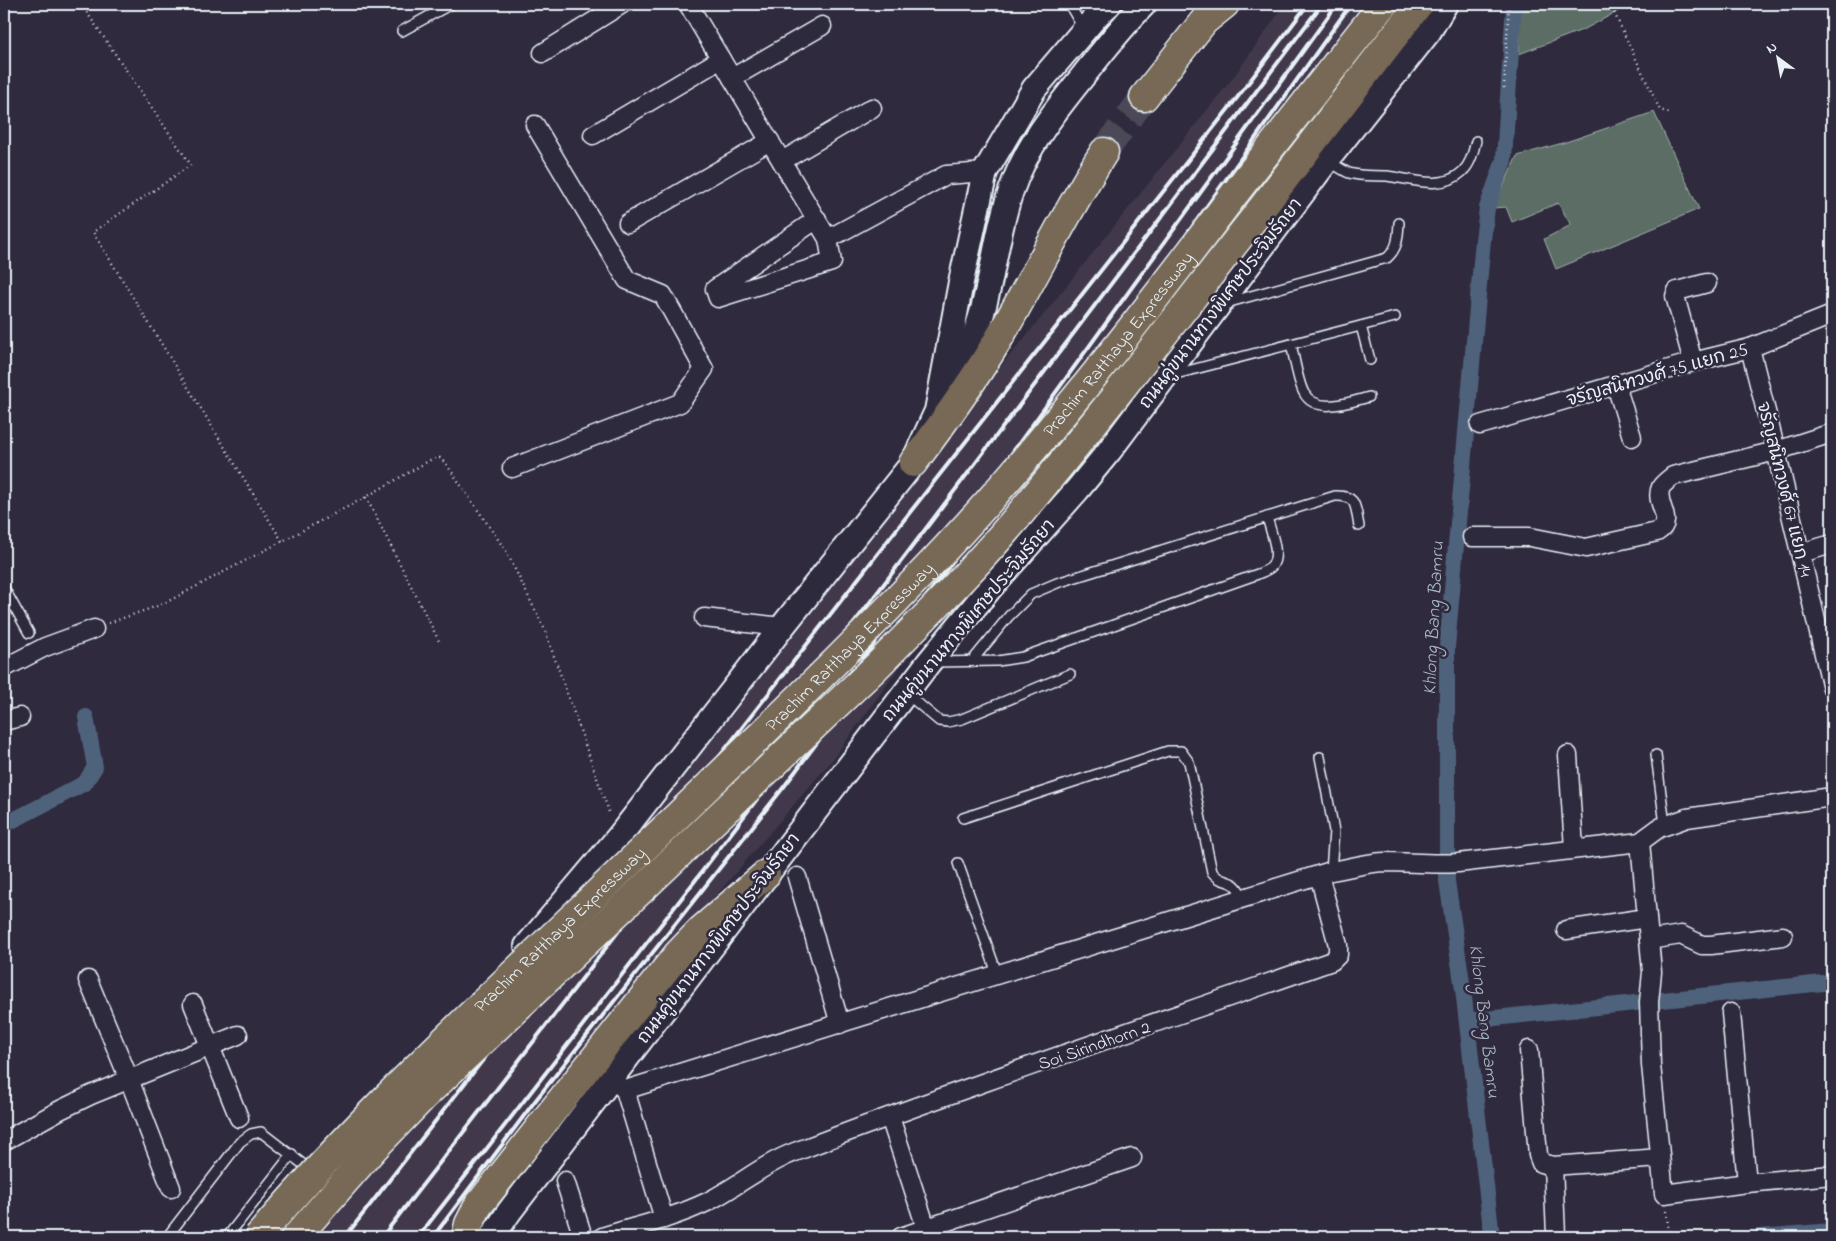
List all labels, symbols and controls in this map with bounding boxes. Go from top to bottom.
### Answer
north arrow [1754,32,1804,82]
text: N [1762,37,1781,60]
street label: ถนนคู่ขนานทางพิเศษประจิมรัถยา [1133,193,1310,415]
street label: Prachim Ratthaya Expressway [1038,247,1201,443]
street label: จรัญสนิทวงศ์ 75 แยก 25 [1563,336,1752,414]
street label: จรัญสนิทวงศ์ 67 แยก 14 [1749,399,1819,580]
street label: ถนนคู่ขนานทางพิเศษประจิมรัถยา [876,514,1062,728]
water label: Khlong Bang Bamru [1417,540,1453,696]
street label: Prachim Ratthaya Expressway [761,557,941,739]
street label: ถนนคู่ขนานทางพิเศษประจิมรัถยา [631,828,808,1050]
street label: Prachim Ratthaya Expressway [469,842,653,1020]
water label: Khlong Bang Bamru [1460,943,1506,1100]
street label: Soi Sirindhorn 2 [1035,1016,1154,1078]

